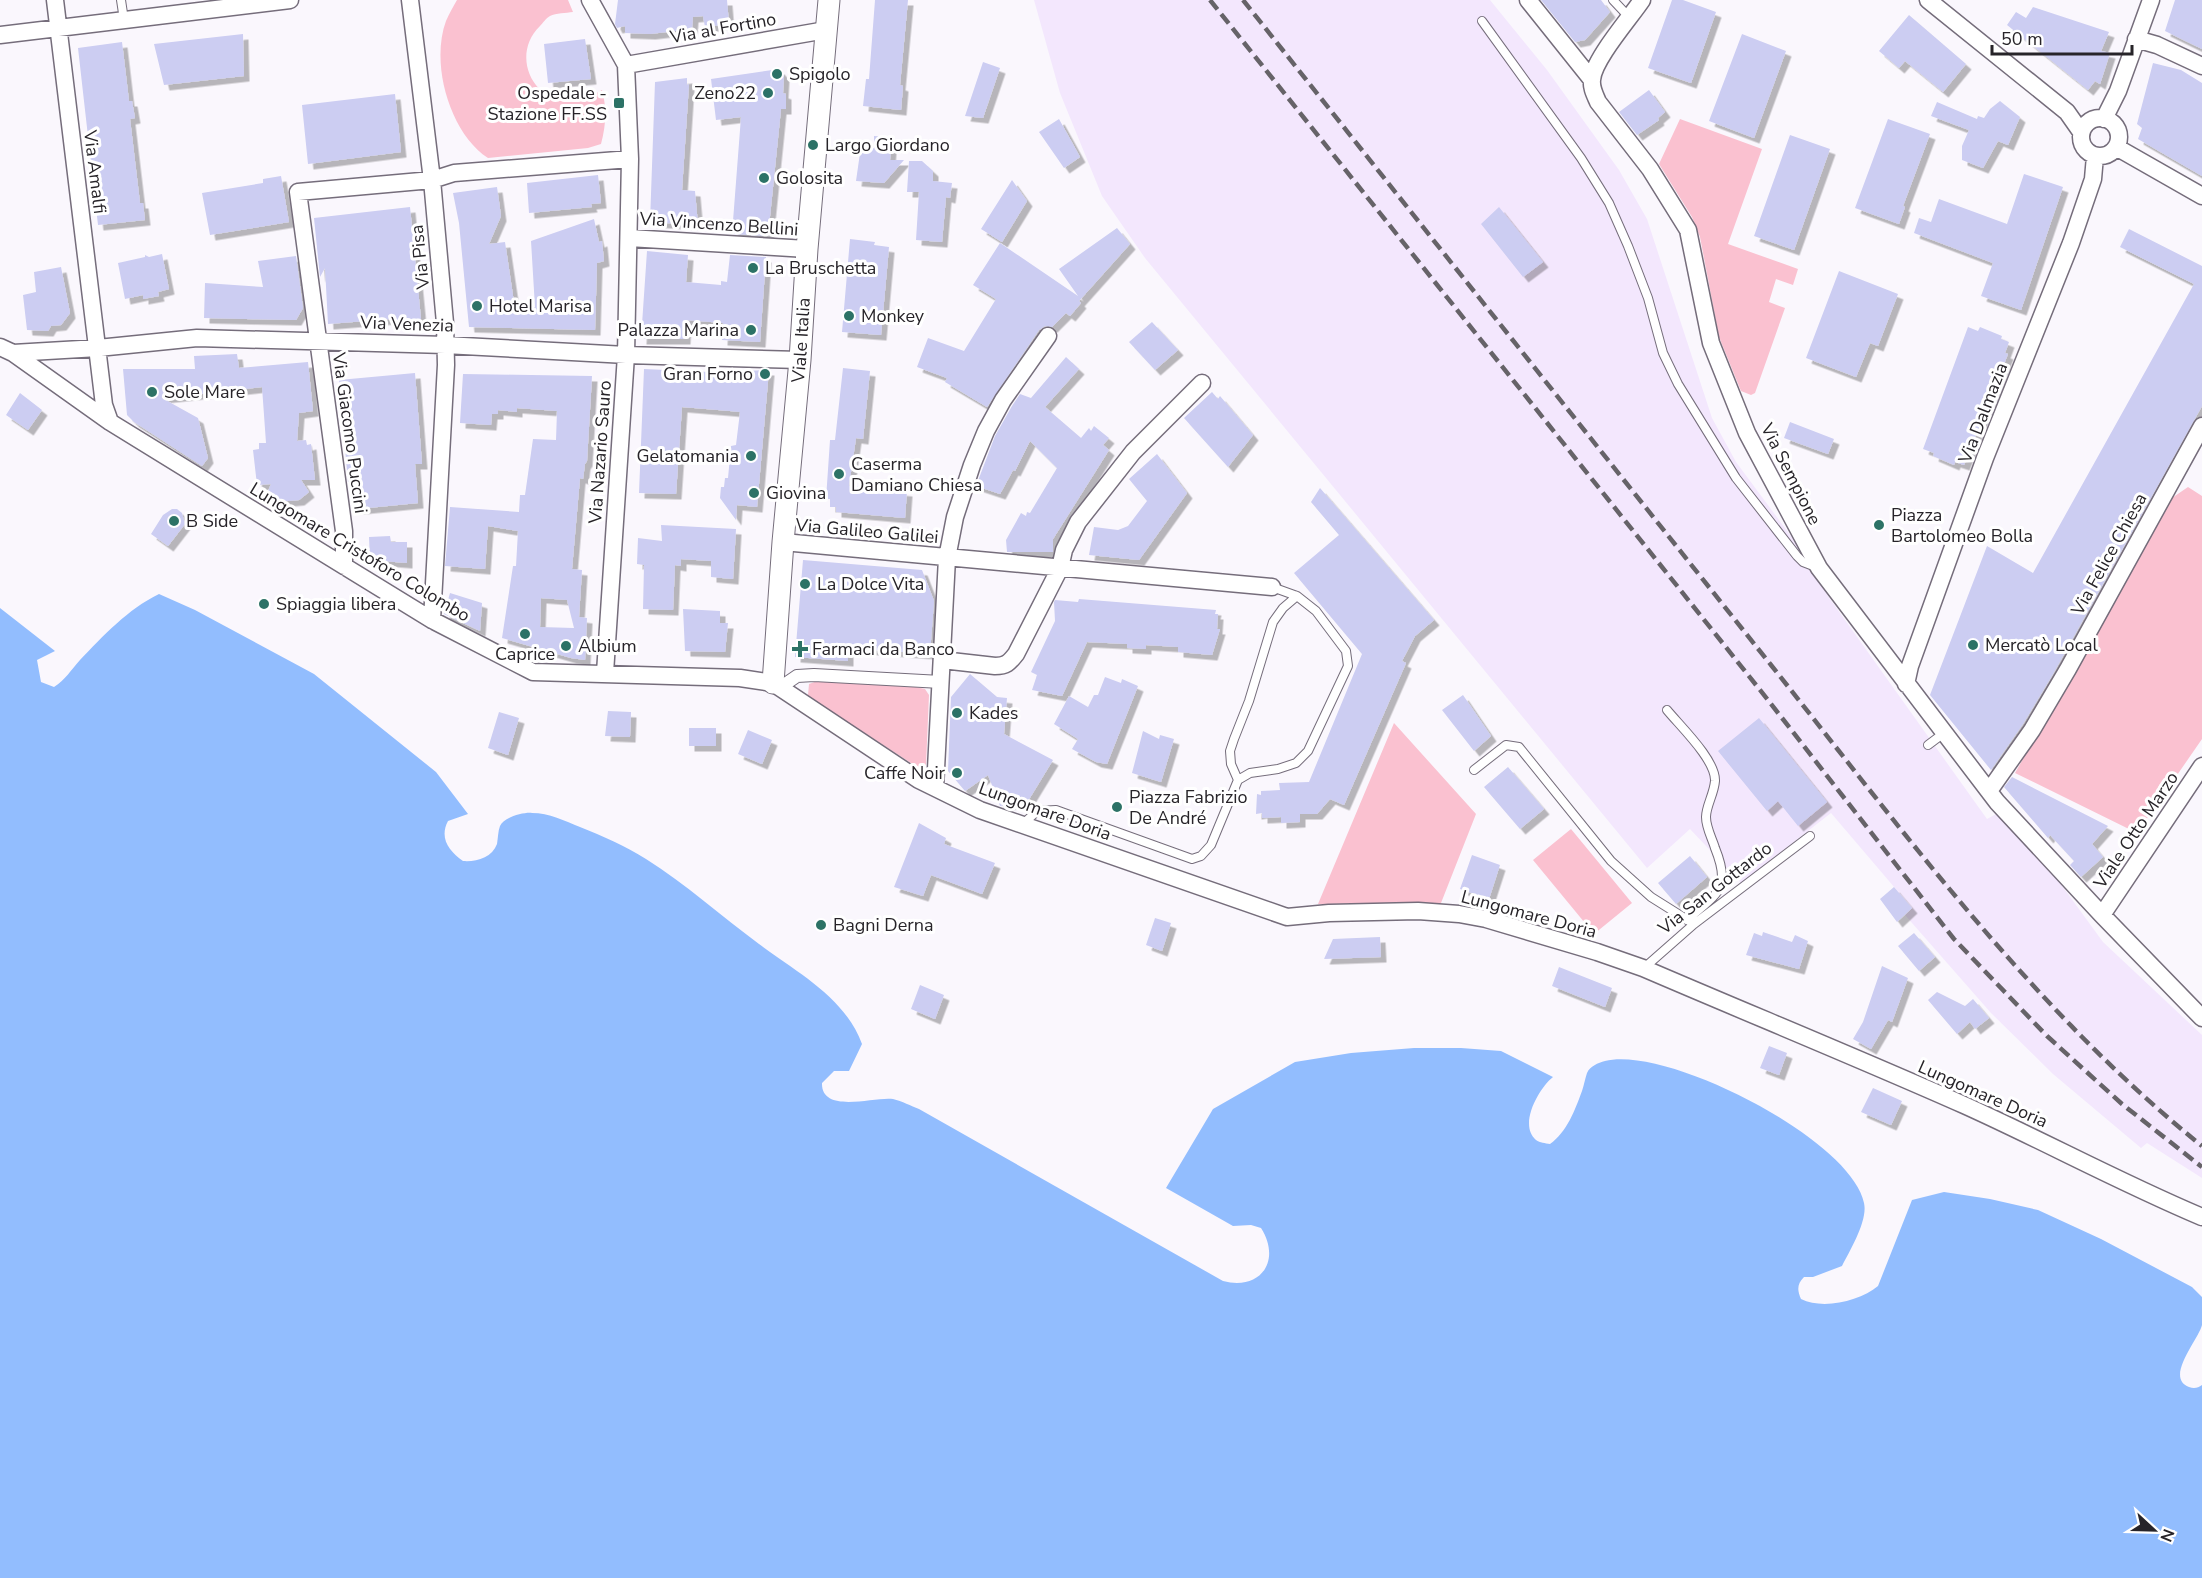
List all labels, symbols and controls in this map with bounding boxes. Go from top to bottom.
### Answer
street label: Via al Fortino [667,7,778,49]
scale bar [1992,18,2132,56]
text: 50 m [2001,27,2043,51]
place label: Spigolo [789,62,851,86]
marker: Spigolo [770,67,784,81]
place label: Ospedale - Stazione FF.SS [488,81,607,126]
place label: Zeno22 [694,81,756,105]
marker: Zeno22 [761,86,775,100]
marker: Ospedale - Stazione FF.SS [612,96,626,110]
street label: Via Amalfi [78,128,112,215]
place label: Largo Giordano [825,133,950,157]
marker: Largo Giordano [806,138,820,152]
place label: Golosita [776,166,843,190]
marker: Golosita [757,171,771,185]
street label: Via Vincenzo Bellini [638,206,799,242]
street label: Via Pisa [405,224,435,291]
place label: La Bruschetta [765,256,876,280]
marker: La Bruschetta [746,261,760,275]
place label: Hotel Marisa [489,294,592,318]
street label: Viale Italia [786,297,816,385]
marker: Hotel Marisa [470,299,484,313]
place label: Monkey [861,304,925,328]
marker: Monkey [842,309,856,323]
street label: Via Venezia [359,310,454,338]
place label: Palazza Marina [618,318,739,342]
marker: Palazza Marina [744,323,758,337]
street label: Via Giacomo Puccini [327,350,373,515]
street label: Via Dalmazia [1952,359,2013,468]
place label: Gran Forno [663,362,753,386]
marker: Gran Forno [758,367,772,381]
street label: Via Nazario Sauro [583,379,617,526]
place label: Sole Mare [164,380,245,404]
marker: Sole Mare [145,385,159,399]
street label: Via Sempione [1755,418,1827,529]
place label: Gelatomania [636,444,739,468]
marker: Gelatomania [744,449,758,463]
place label: Caserma Damiano Chiesa [851,452,982,497]
marker: Caserma Damiano Chiesa [832,467,846,481]
street label: Lungomare Cristoforo Colombo [245,477,475,627]
place label: Giovina [766,481,826,505]
marker: Giovina [747,486,761,500]
street label: Via Felice Chiesa [2065,489,2152,620]
place label: Piazza Bartolomeo Bolla [1891,503,2033,548]
place label: B Side [186,509,238,533]
street label: Via Galileo Galilei [794,513,939,549]
marker: B Side [167,514,181,528]
marker: Piazza Bartolomeo Bolla [1872,518,1886,532]
place label: La Dolce Vita [817,572,924,596]
marker: La Dolce Vita [798,577,812,591]
place label: Spiaggia libera [276,592,396,616]
marker: Spiaggia libera [257,597,271,611]
marker: Caprice [518,627,532,641]
place label: Mercatò Local [1985,633,2098,657]
place label: Albium [578,634,637,658]
place label: Farmaci da Banco [812,637,954,661]
marker: Mercatò Local [1966,638,1980,652]
marker: Albium [559,639,573,653]
place label: Caprice [495,642,555,666]
marker: Farmaci da Banco [793,642,807,656]
place label: Kades [969,701,1019,725]
marker: Kades [950,706,964,720]
place label: Caffe Noir [864,761,946,785]
marker: Caffe Noir [950,766,964,780]
street label: Viale Otto Marzo [2088,767,2184,894]
street label: Lungomare Doria [975,776,1115,846]
place label: Piazza Fabrizio De André [1129,785,1248,830]
marker: Piazza Fabrizio De André [1110,800,1124,814]
street label: Via San Gottardo [1652,836,1777,941]
street label: Lungomare Doria [1459,884,1599,944]
place label: Bagni Derna [833,913,933,937]
marker: Bagni Derna [814,918,828,932]
street label: Lungomare Doria [1914,1055,2052,1133]
north arrow [2124,1500,2184,1560]
text: N [2155,1526,2179,1545]

